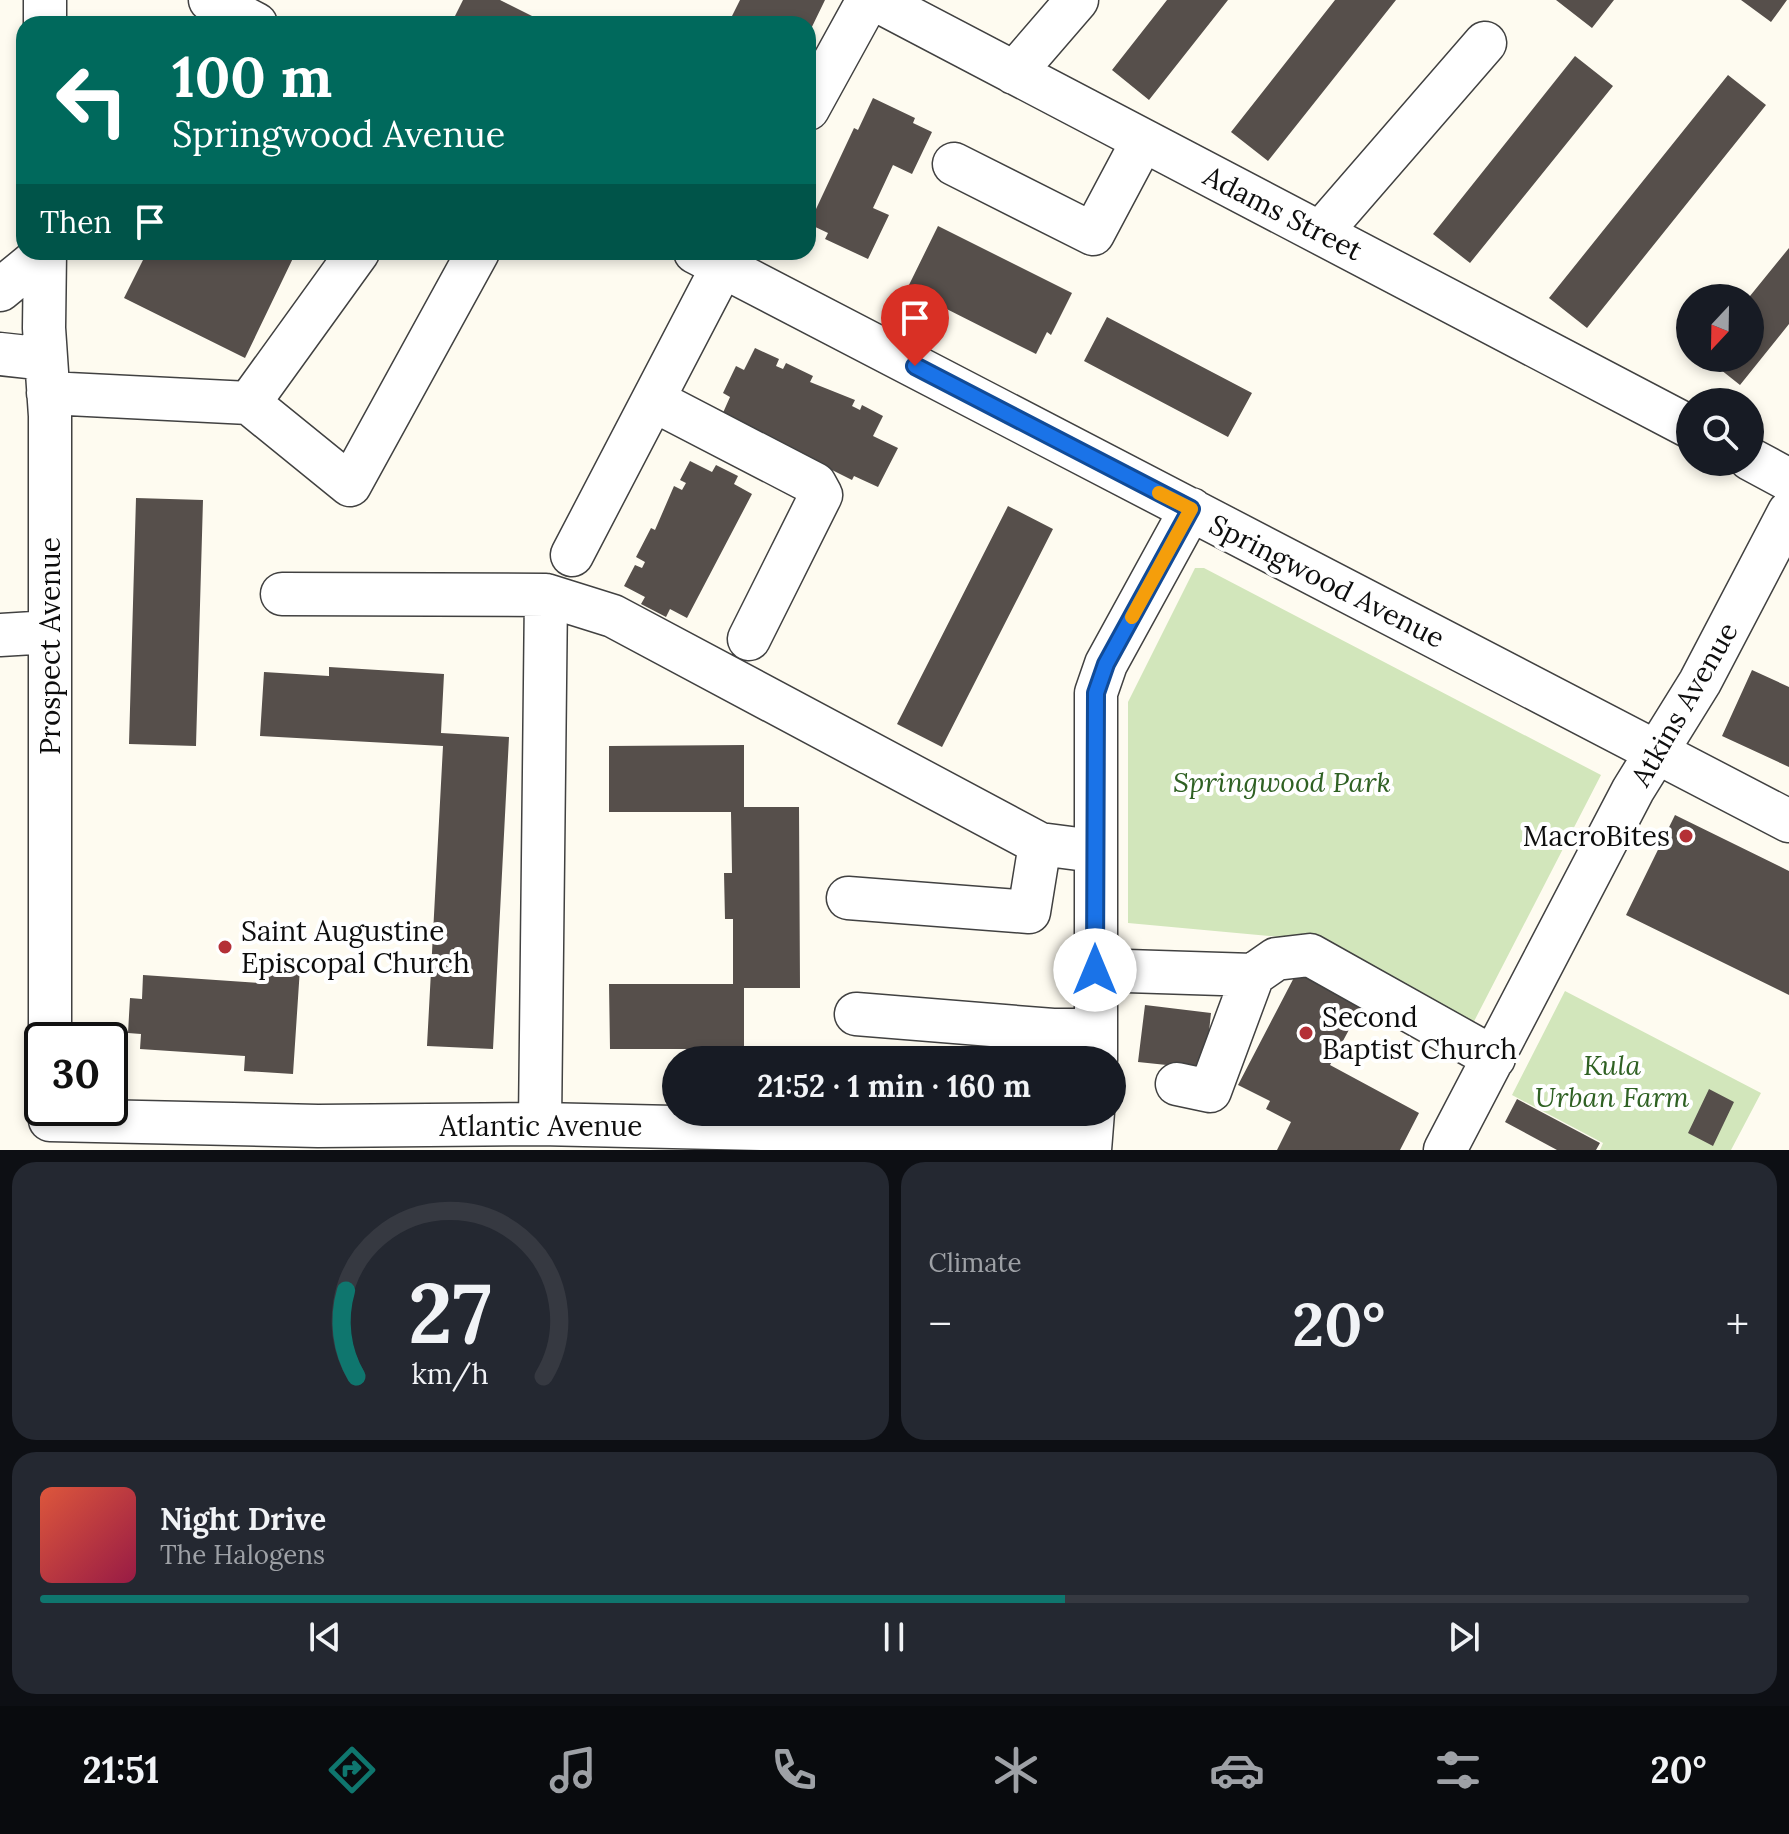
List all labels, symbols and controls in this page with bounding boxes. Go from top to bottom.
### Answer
text: 100 m [172,41,332,112]
icon: left [40,48,144,152]
text: Springwood Avenue [172,111,505,157]
street label: Adams Street [1197,157,1369,268]
icon: arrive [128,200,172,244]
text: Then [40,203,112,241]
pin [881,284,949,366]
north arrow [1676,284,1764,372]
map controls [1676,284,1764,476]
icon: arrive [893,296,937,340]
button: search [1676,388,1764,476]
street label: Springwood Avenue [1203,506,1451,656]
street label: Prospect Avenue [32,537,68,755]
street label: Atkins Avenue [1622,616,1745,793]
park label: Springwood Park [1173,764,1391,800]
place label: MacroBites [1523,818,1670,854]
marker: MacroBites [1677,827,1695,845]
place label: Saint Augustine Episcopal Church [241,913,470,981]
position arrow [1053,928,1137,1012]
marker: Saint Augustine Episcopal Church [216,938,234,956]
place label: Second Baptist Church [1322,999,1517,1067]
speed limit sign: 30 [24,1022,128,1126]
marker: Second Baptist Church [1297,1024,1315,1042]
park label: Kula Urban Farm [1535,1047,1690,1115]
text: 21:52 · 1 min · 160 m [757,1067,1031,1105]
street label: Atlantic Avenue [439,1108,642,1144]
text: Climate [929,1246,1022,1279]
text: 27 [409,1259,492,1366]
text: 20° [1292,1286,1385,1362]
text: − [929,1296,952,1352]
text: + [1726,1296,1749,1352]
text: km/h [412,1355,489,1392]
text: Night Drive [160,1500,326,1538]
text: The Halogens [160,1538,325,1571]
icon: previous [303,1615,347,1659]
icon: pause [872,1615,916,1659]
icon: next [1442,1615,1486,1659]
icon: directions [324,1742,380,1798]
icon: music [545,1742,601,1798]
icon: phone [766,1742,822,1798]
icon: climate [988,1742,1044,1798]
icon: car [1209,1742,1265,1798]
icon: filters [1430,1742,1486,1798]
text: 21:51 [83,1747,159,1793]
text: 20° [1651,1747,1706,1793]

